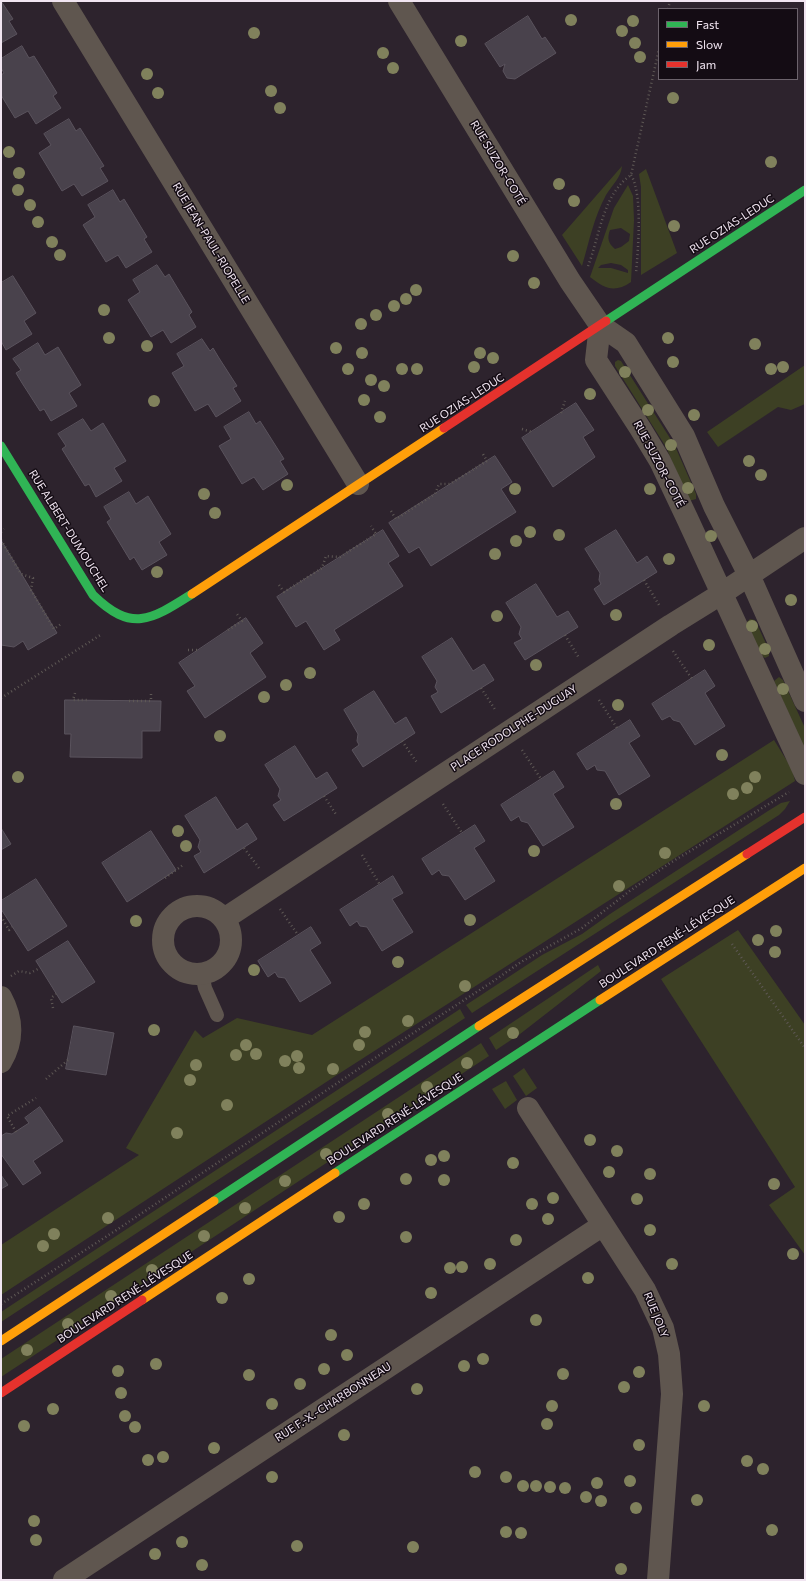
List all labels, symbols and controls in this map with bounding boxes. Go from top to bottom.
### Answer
legend [658,8,798,80]
text: Fast [696,17,719,31]
text: Slow [696,37,723,51]
text: Jam [696,57,716,71]
street label: RUE SUZOR-COTÉ [468,118,528,208]
street label: RUE JEAN-PAUL-RIOPELLE [170,180,252,306]
street label: RUE OZIAS-LEDUC [687,192,777,256]
street label: RUE OZIAS-LEDUC [417,371,507,435]
street label: RUE SUZOR-COTÉ [631,418,687,510]
street label: RUE ALBERT-DUMOUCHEL [26,467,112,595]
street label: PLACE RODOLPHE-DUGUAY [448,682,580,774]
street label: BOULEVARD RENÉ-LÉVESQUE [597,893,737,991]
street label: BOULEVARD RENÉ-LÉVESQUE [325,1070,465,1168]
street label: BOULEVARD RENÉ-LÉVESQUE [55,1248,195,1346]
street label: RUE JOLY [641,1290,671,1340]
street label: RUE F.-X.-CHARBONNEAU [272,1359,394,1445]

